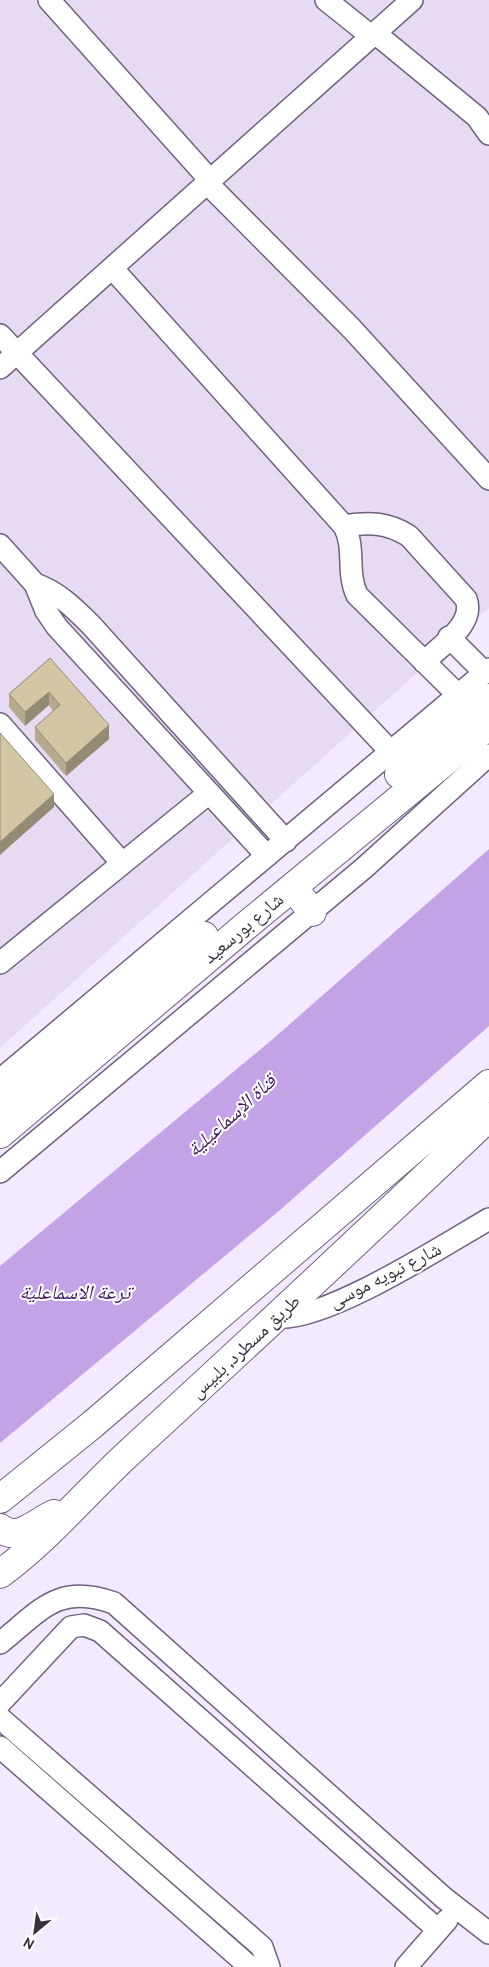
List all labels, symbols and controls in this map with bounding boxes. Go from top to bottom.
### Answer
street label: شارع بورسعيد [198,888,288,968]
water label: قناة الإسماعيلية [182,1067,282,1161]
street label: شارع نبويه موسى [325,1237,445,1313]
water label: ترعة الاسماعلية [20,1280,135,1304]
street label: طريق مسطرد, بلبيس [185,1289,305,1403]
north arrow [10,1907,60,1957]
text: N [20,1933,37,1954]

